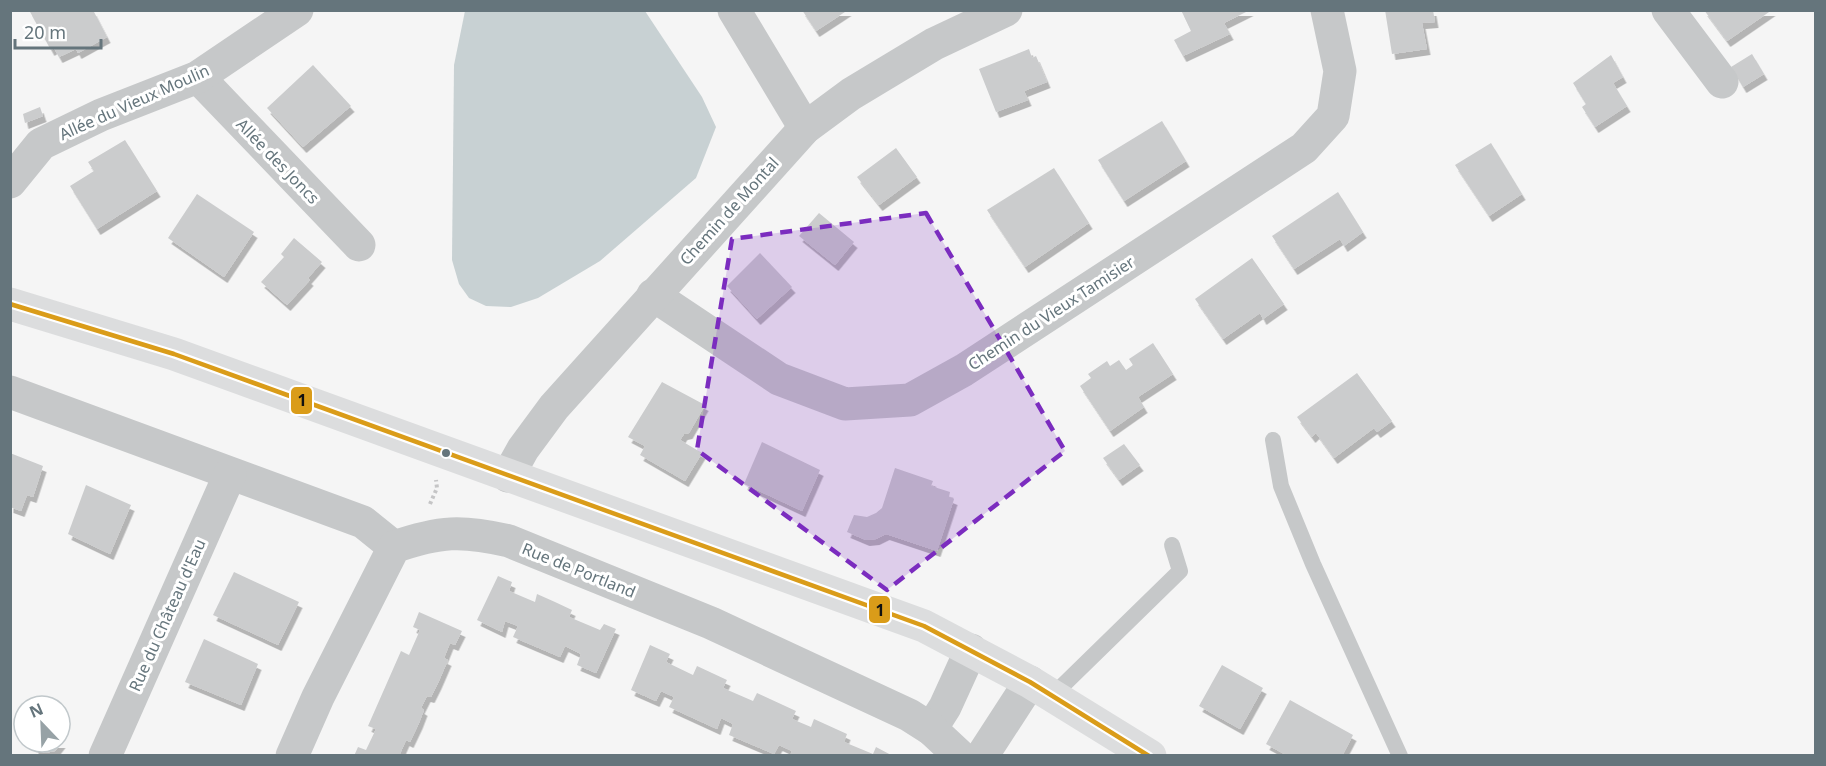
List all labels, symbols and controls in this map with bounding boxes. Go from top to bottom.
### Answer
scale bar [15,12,100,50]
text: 20 m [24,20,66,44]
street label: Allée du Vieux Moulin [55,59,213,145]
street label: Allée des Joncs [232,114,324,208]
street label: Chemin de Montal [675,152,783,270]
street label: Chemin du Vieux Tamisier [963,251,1139,375]
line badge: 1 [290,386,313,415]
text: 1 [297,389,307,411]
unlabelled marker [440,447,452,459]
street label: Rue du Château d'Eau [123,535,211,695]
street label: Rue de Portland [519,537,639,603]
line badge: 1 [868,595,891,624]
text: 1 [875,599,885,621]
north arrow [12,694,72,754]
text: N [26,698,46,723]

